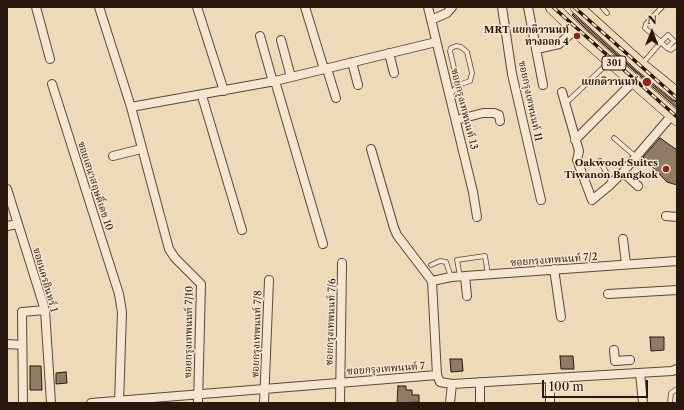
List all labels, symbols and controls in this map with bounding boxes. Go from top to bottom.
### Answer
north arrow [632,12,672,52]
text: N [647,13,657,27]
place label: MRT แยกติวานนท์ ทางออก 4 [484,24,569,48]
marker: MRT แยกติวานนท์ ทางออก 4 [572,31,582,41]
road number: 301 [602,56,626,70]
street label: ซอยกรุงเทพนนท์ 11 [516,60,544,142]
street label: ซอยกรุงเทพนนท์ 13 [448,67,480,151]
place label: แยกติวานนท์ [581,76,638,88]
marker: แยกติวานนท์ [641,76,653,88]
street label: ซอยเสนาสฤษดิ์เดช 10 [75,140,115,232]
place label: Oakwood Suites Tiwanon Bangkok [564,157,658,180]
marker: Oakwood Suites Tiwanon Bangkok [661,164,671,174]
street label: ซอยนครอินทร์ 1 [30,246,60,314]
street label: ซอยกรุงเทพนนท์ 7/2 [510,251,598,269]
street label: ซอยกรุงเทพนนท์ 7/6 [323,278,339,366]
street label: ซอยกรุงเทพนนท์ 7/10 [182,286,196,378]
street label: ซอยกรุงเทพนนท์ 7/8 [249,290,265,378]
street label: ซอยกรุงเทพนนท์ 7 [346,360,426,378]
scale bar [544,372,650,398]
text: 100 m [549,379,584,394]

